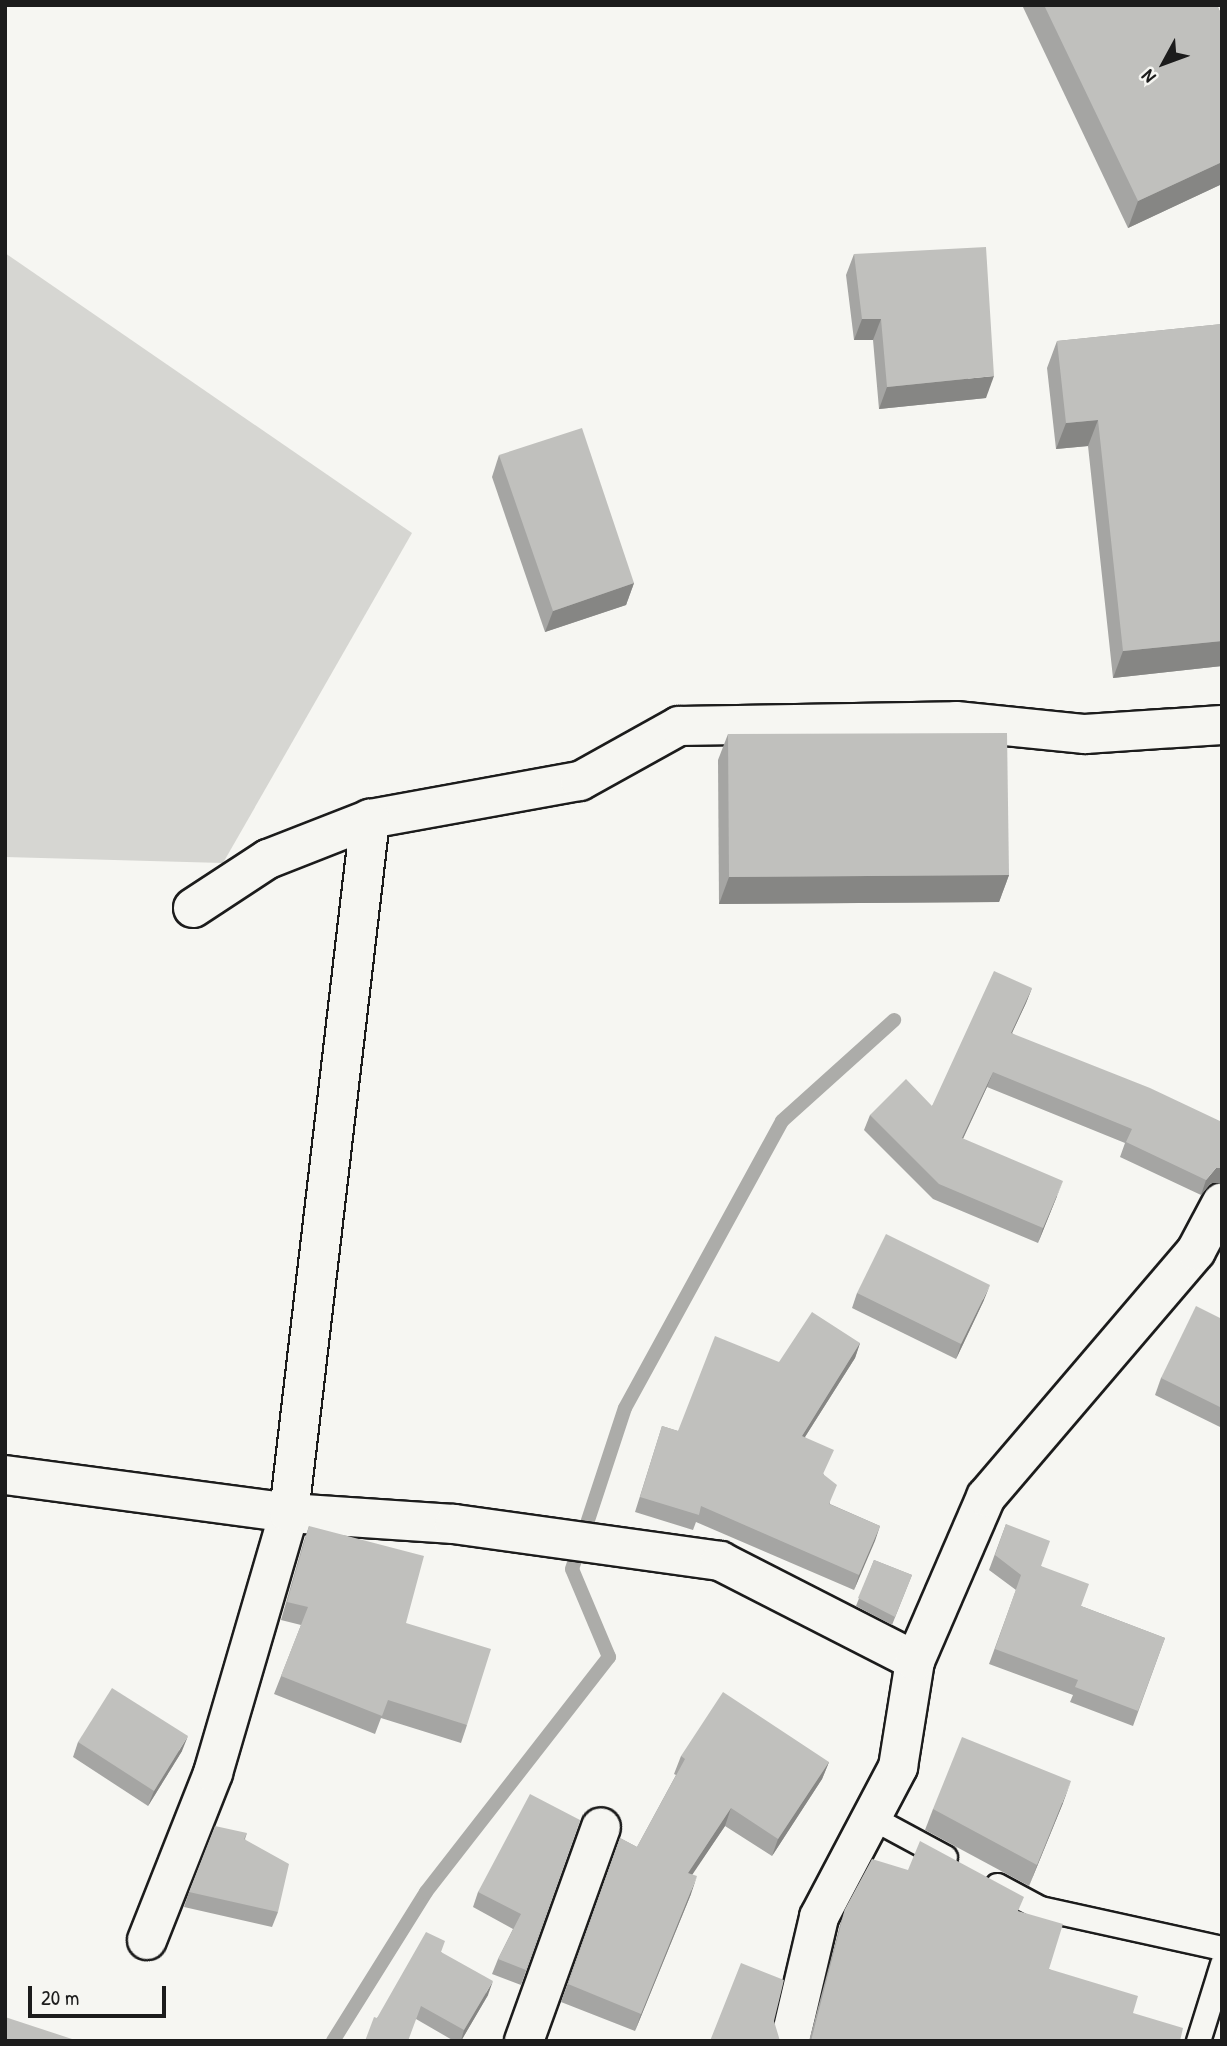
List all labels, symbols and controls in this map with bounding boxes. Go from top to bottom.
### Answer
north arrow [1129,28,1199,98]
text: N [1135,64,1161,89]
scale bar [32,1972,170,2016]
text: 20 m [41,1983,79,2012]

